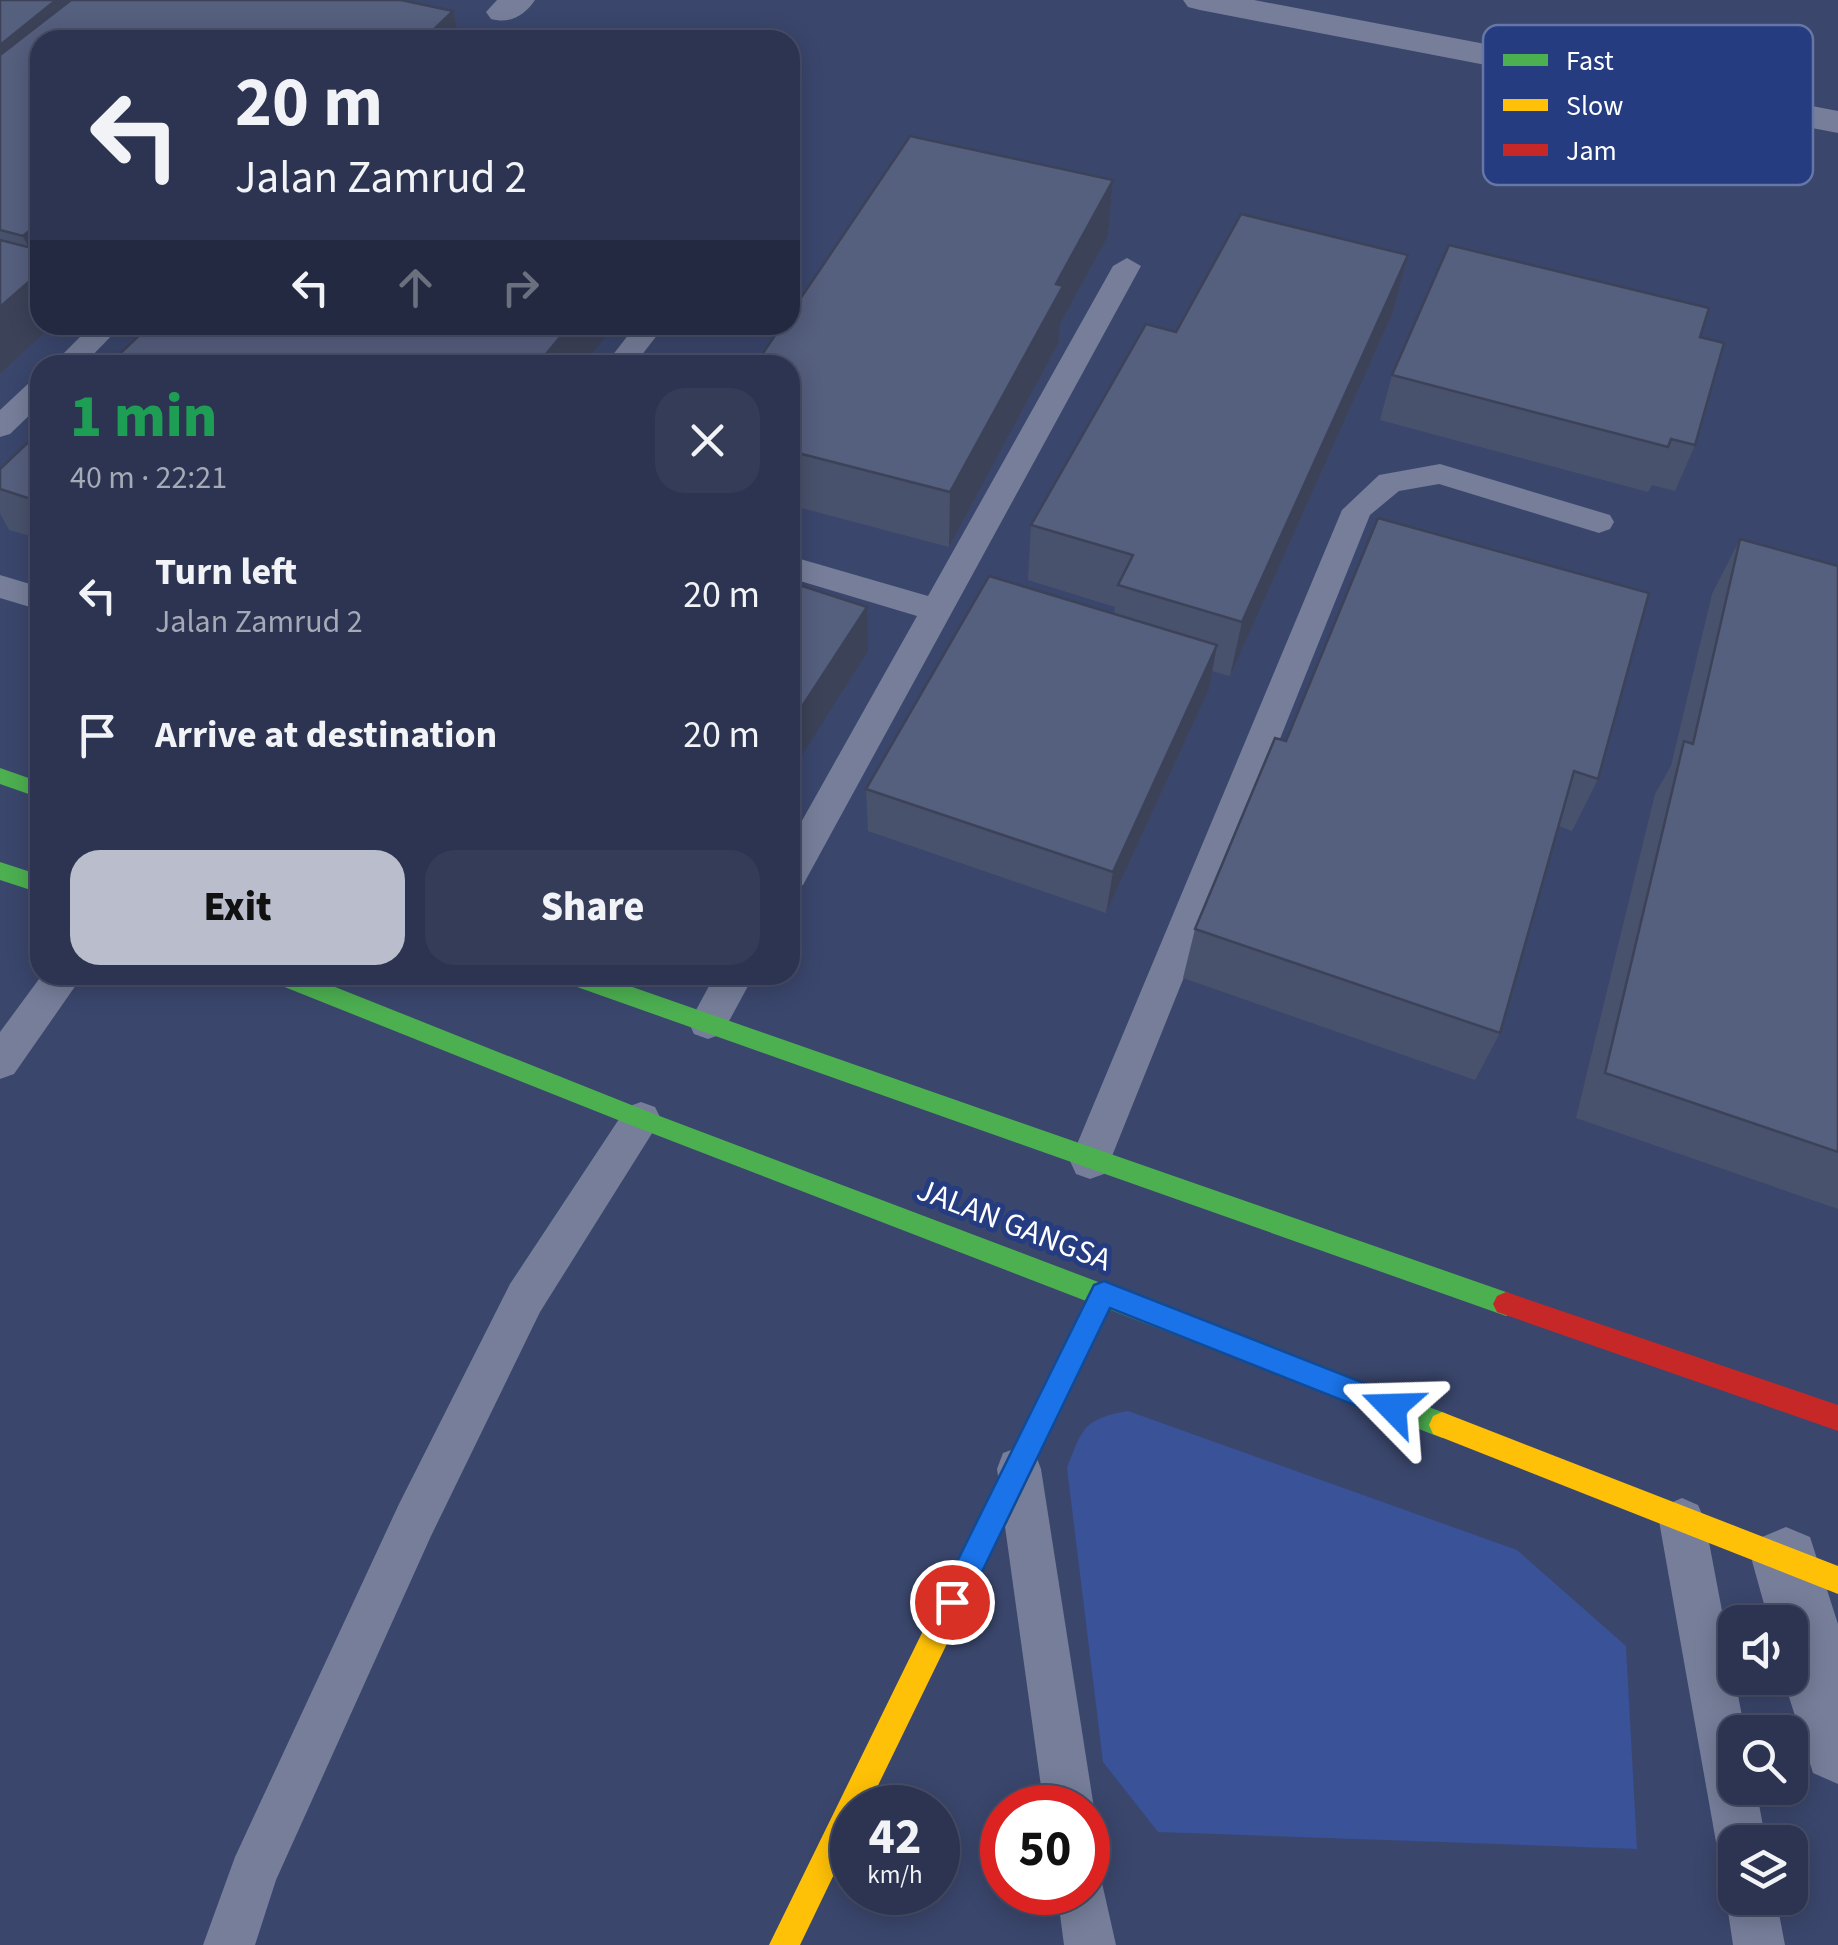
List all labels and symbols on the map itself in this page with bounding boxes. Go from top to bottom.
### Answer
legend [1483,25,1813,185]
text: Fast [1566,41,1614,81]
text: Slow [1566,86,1623,126]
text: Jam [1566,131,1617,171]
street label: JALAN GANGSA [910,1167,1118,1283]
position arrow [1340,1355,1444,1459]
pin [910,1560,995,1645]
speed limit sign: 50 [980,1785,1110,1915]

